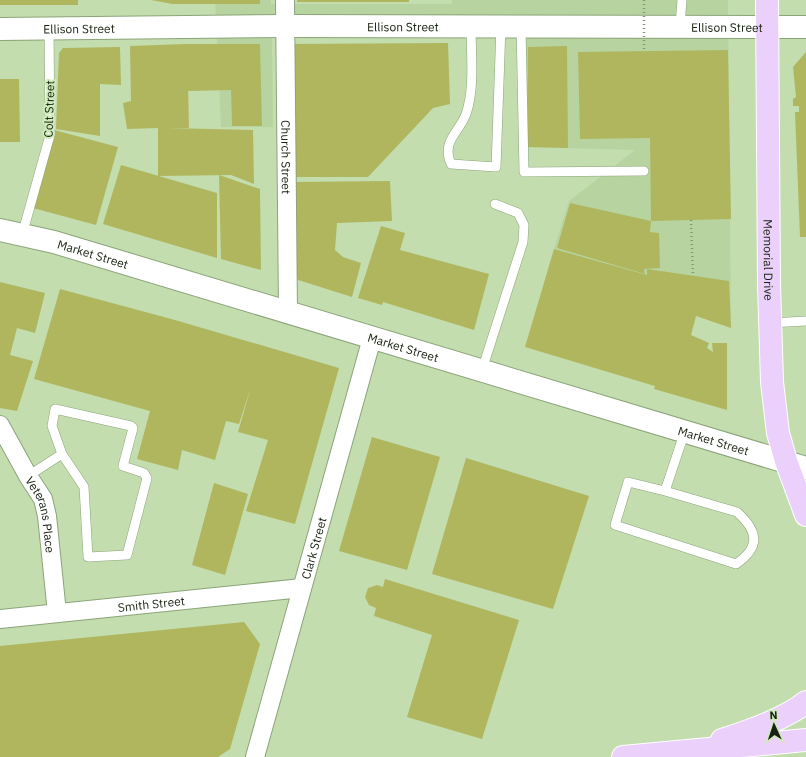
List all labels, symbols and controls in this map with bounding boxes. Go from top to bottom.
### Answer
street label: Ellison Street [367,19,439,34]
street label: Ellison Street [691,19,763,34]
street label: Ellison Street [43,20,115,36]
street label: Colt Street [41,80,57,138]
street label: Church Street [279,120,294,194]
street label: Memorial Drive [761,219,777,301]
street label: Market Street [56,236,130,271]
street label: Market Street [366,329,441,365]
street label: Market Street [676,422,751,458]
street label: Veterans Place [23,473,58,554]
street label: Clark Street [298,515,329,581]
street label: Smith Street [117,593,185,614]
north arrow [754,705,794,745]
text: N [769,708,778,722]

